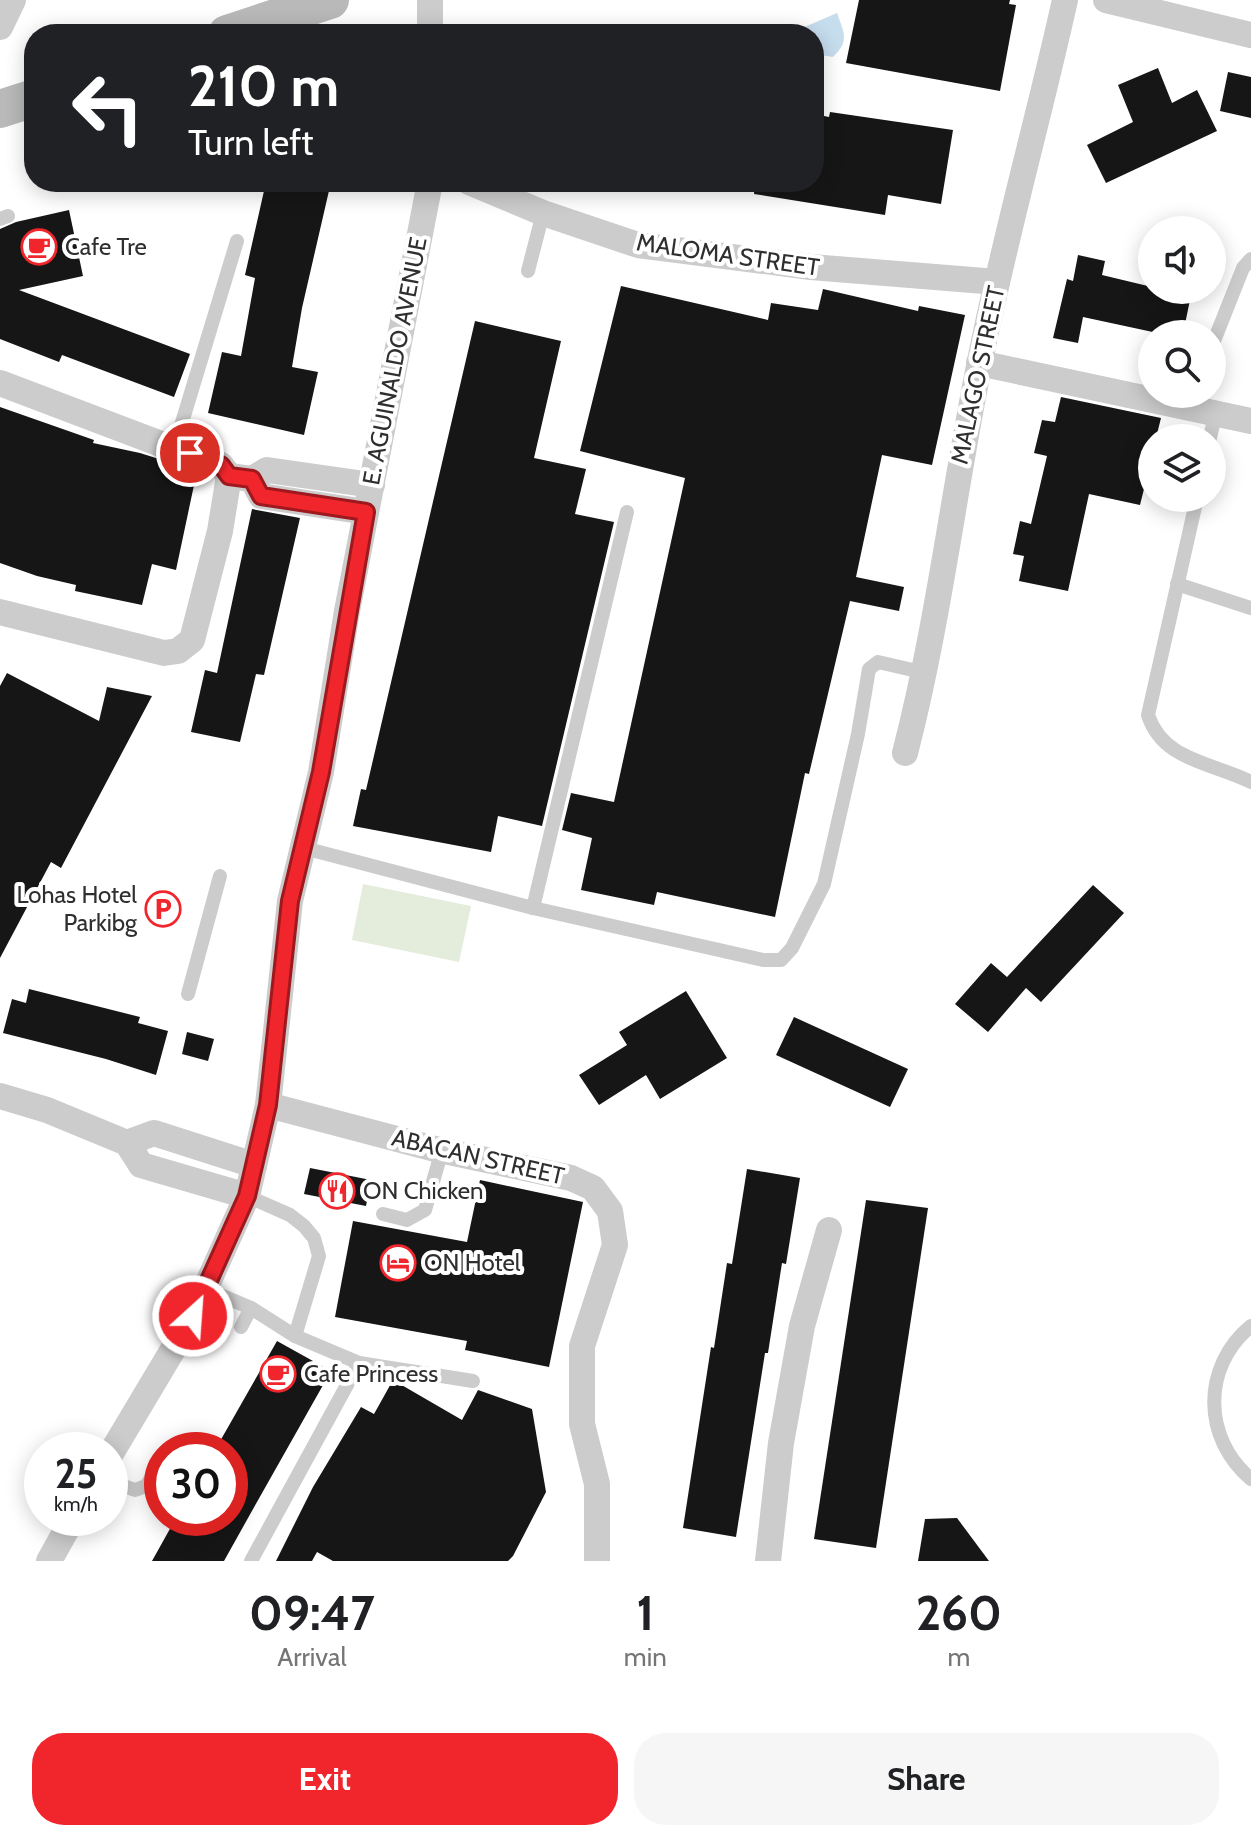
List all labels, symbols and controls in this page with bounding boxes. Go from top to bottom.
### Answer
text: 210 m [188,52,339,120]
icon: left [56,56,160,160]
text: Turn left [188,120,313,164]
map controls [1138,216,1226,512]
button: sound [1138,216,1226,304]
street label: MALOMA STREET [635,227,822,282]
cafe icon: Cafe Tre [20,228,58,266]
place label: Cafe Tre [65,232,147,261]
street label: E. AGUINALDO AVENUE [356,234,433,487]
street label: MALAGO STREET [944,283,1011,467]
button: search [1138,320,1226,408]
pin [156,419,224,487]
button: layers [1138,424,1226,512]
icon: arrive [168,431,212,475]
place label: Lohas Hotel Parkibg [17,880,138,937]
parking icon: Lohas Hotel Parkibg [144,890,182,928]
street label: ABACAN STREET [389,1123,567,1191]
restaurant icon: ON Chicken [318,1172,356,1210]
place label: ON Chicken [363,1176,483,1205]
hotel icon: ON Hotel [379,1244,417,1282]
place label: ON Hotel [424,1248,521,1277]
position arrow [151,1274,235,1358]
cafe icon: Cafe Princess [259,1355,297,1393]
place label: Cafe Princess [304,1359,438,1388]
speed limit sign: 30 [144,1432,248,1536]
text: 25 [55,1449,97,1498]
text: km/h [54,1492,98,1516]
text: 09:47 [249,1584,375,1642]
text: 1 [636,1584,654,1642]
text: 260 [916,1584,1002,1642]
text: Arrival [277,1641,347,1673]
text: min [624,1641,667,1673]
text: m [947,1641,970,1673]
button: Exit [32,1733,618,1825]
button: Share [634,1733,1219,1825]

